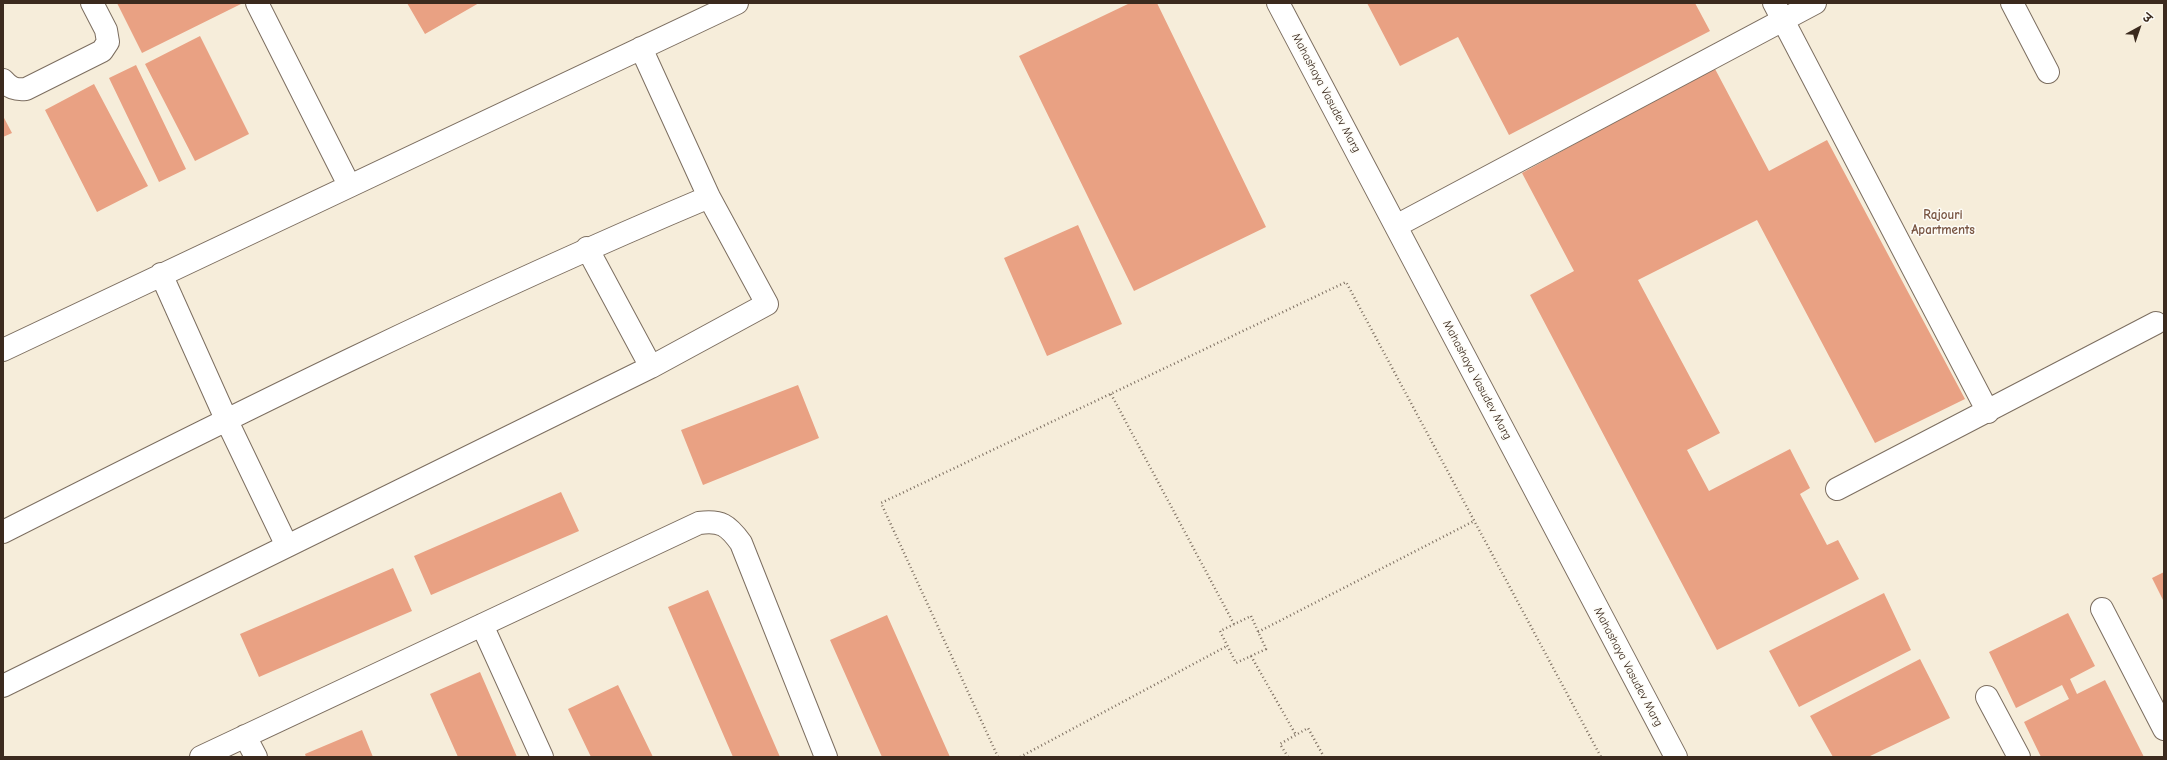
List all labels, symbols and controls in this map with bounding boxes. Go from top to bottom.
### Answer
north arrow [2119,8,2159,48]
text: उ [2140,11,2154,26]
street label: Mahashaya Vasudev Marg [1288,31,1364,155]
district label: Rajouri Apartments [1911,207,1975,238]
street label: Mahashaya Vasudev Marg [1439,318,1515,442]
street label: Mahashaya Vasudev Marg [1590,605,1666,729]

